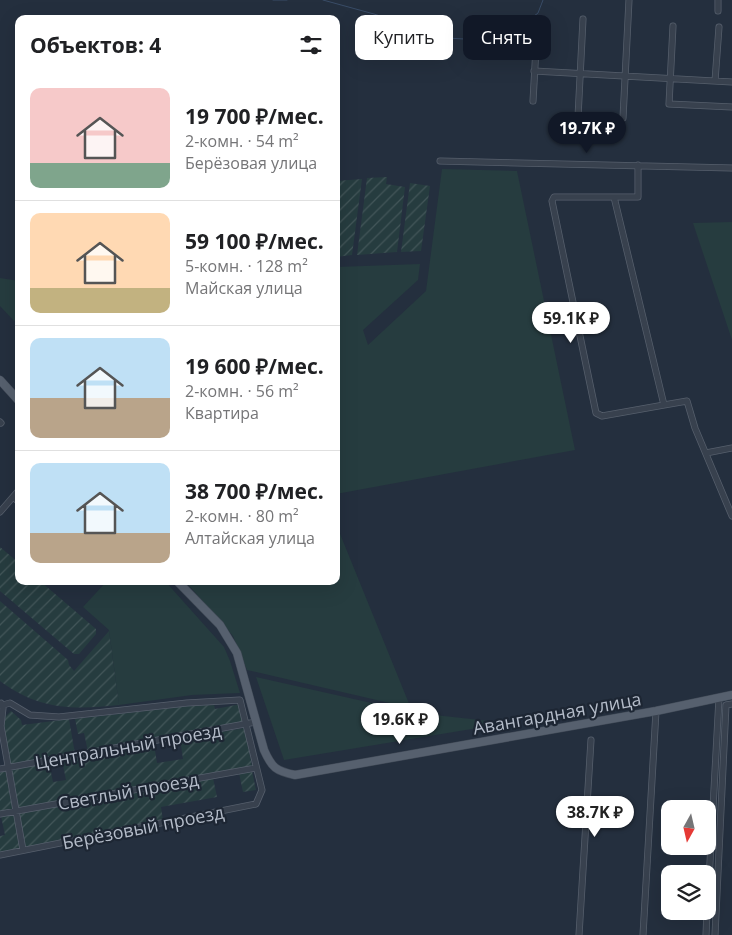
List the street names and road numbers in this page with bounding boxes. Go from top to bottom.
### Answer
street label: Авангардная улица [471,686,643,740]
street label: Центральный проезд [33,718,223,774]
street label: Светлый проезд [56,767,200,815]
street label: Берёзовый проезд [60,800,226,854]

